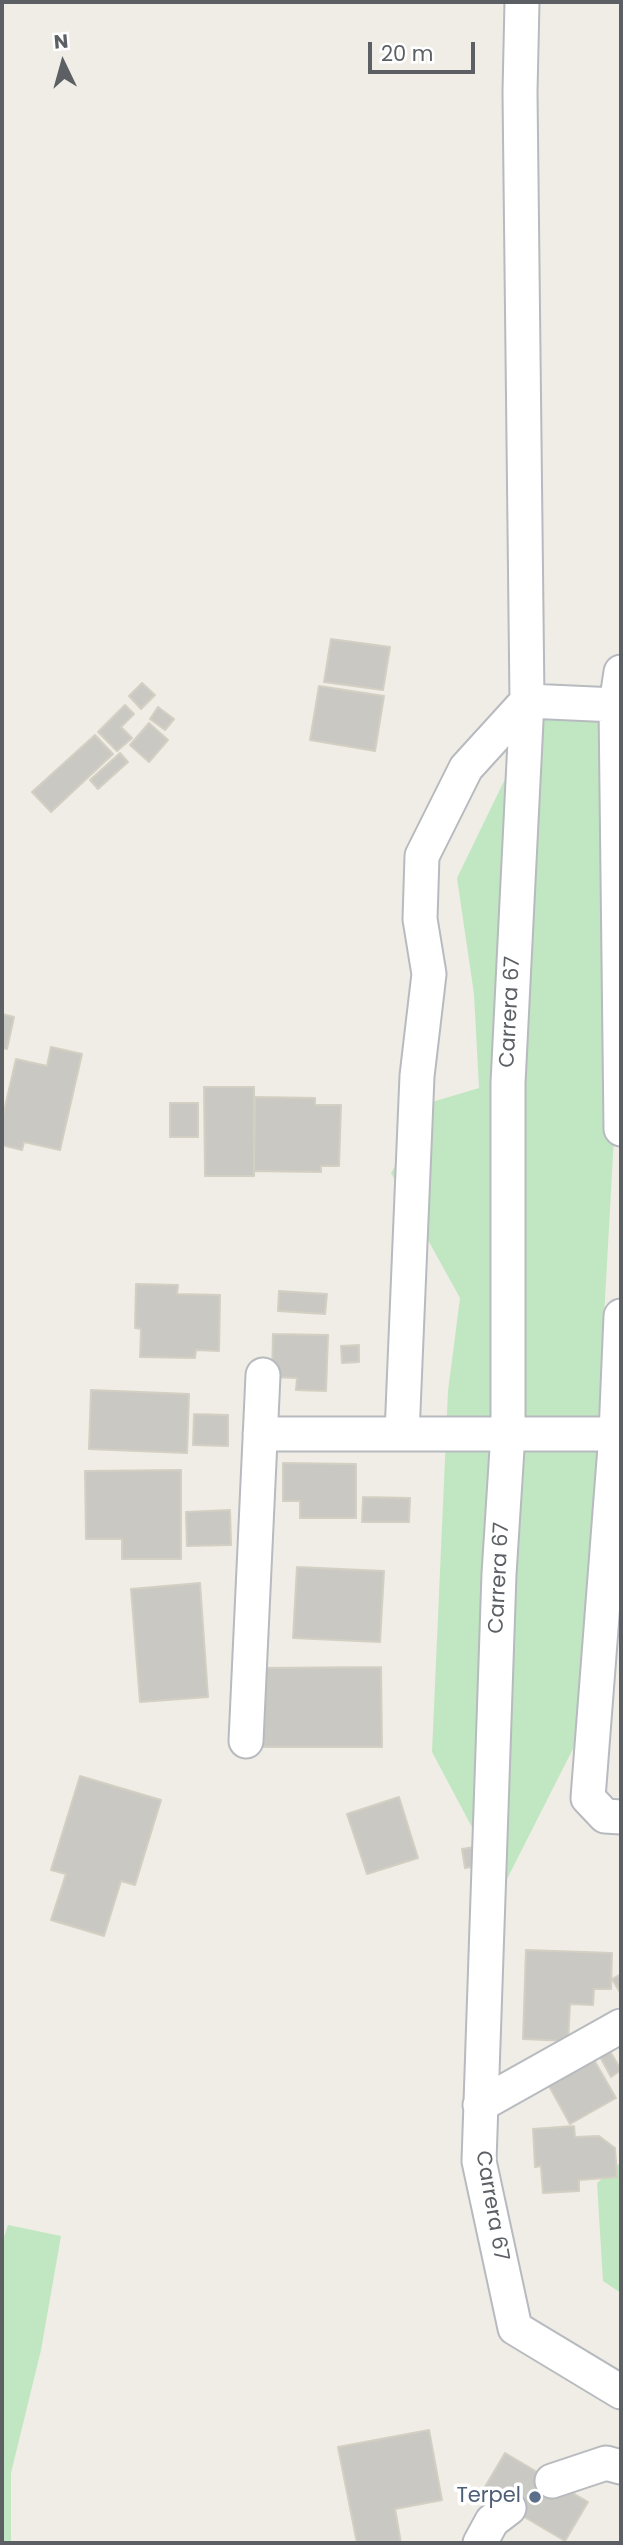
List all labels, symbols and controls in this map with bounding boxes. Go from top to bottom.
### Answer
north arrow [28,28,98,98]
text: N [53,28,69,56]
scale bar [371,28,478,72]
text: 20 m [381,39,434,68]
street label: Carrera 67 [495,956,527,1068]
street label: Carrera 67 [484,1522,516,1634]
street label: Carrera 67 [469,2149,513,2263]
place label: Terpel [456,2484,521,2510]
marker: Terpel [527,2489,543,2505]

